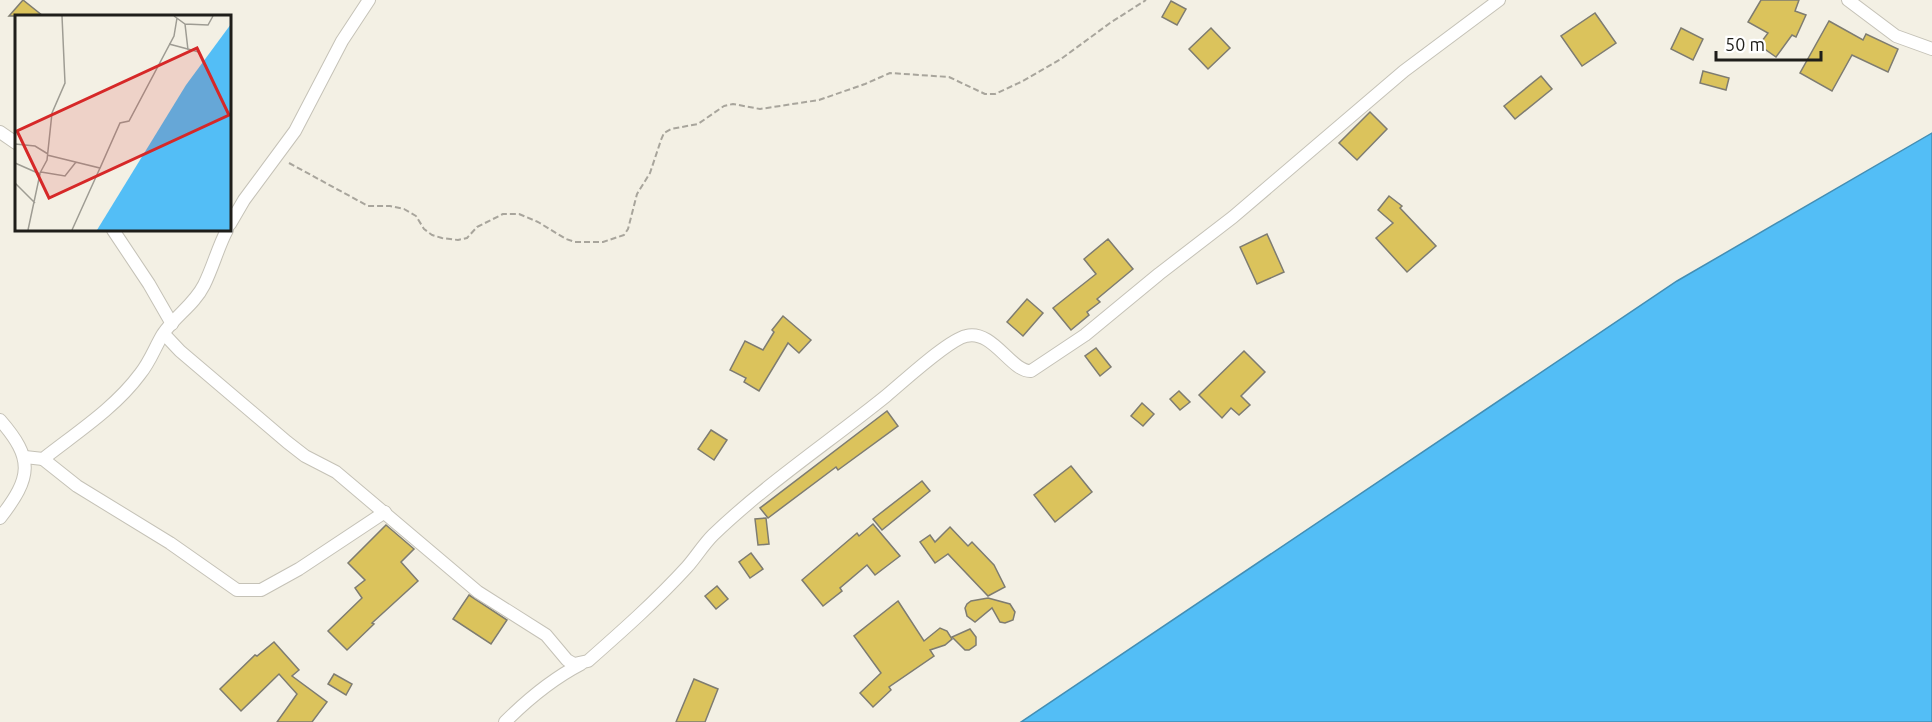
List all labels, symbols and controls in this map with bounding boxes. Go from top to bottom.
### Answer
inset map [15,15,231,231]
scale bar [1716,24,1821,62]
text: 50 m [1725,34,1765,54]

